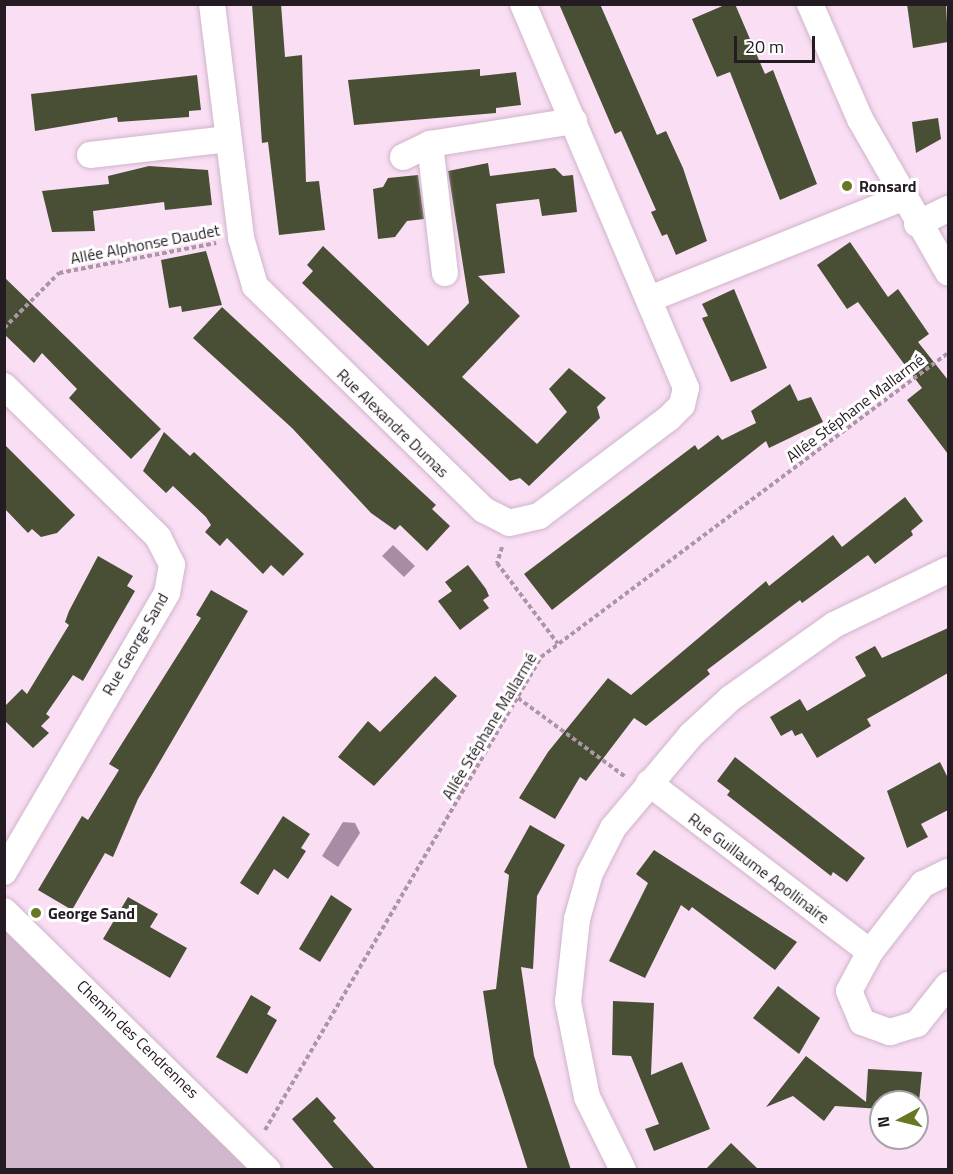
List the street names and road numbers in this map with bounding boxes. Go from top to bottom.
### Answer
street label: Allée Alphonse Daudet [69,220,221,268]
street label: Allée Stéphane Mallarmé [782,350,928,466]
street label: Rue Alexandre Dumas [333,365,453,481]
street label: Rue George Sand [98,589,172,699]
street label: Allée Stéphane Mallarmé [438,649,540,803]
street label: Rue Guillaume Apollinaire [685,809,833,927]
street label: Chemin des Cendrennes [73,976,203,1102]

